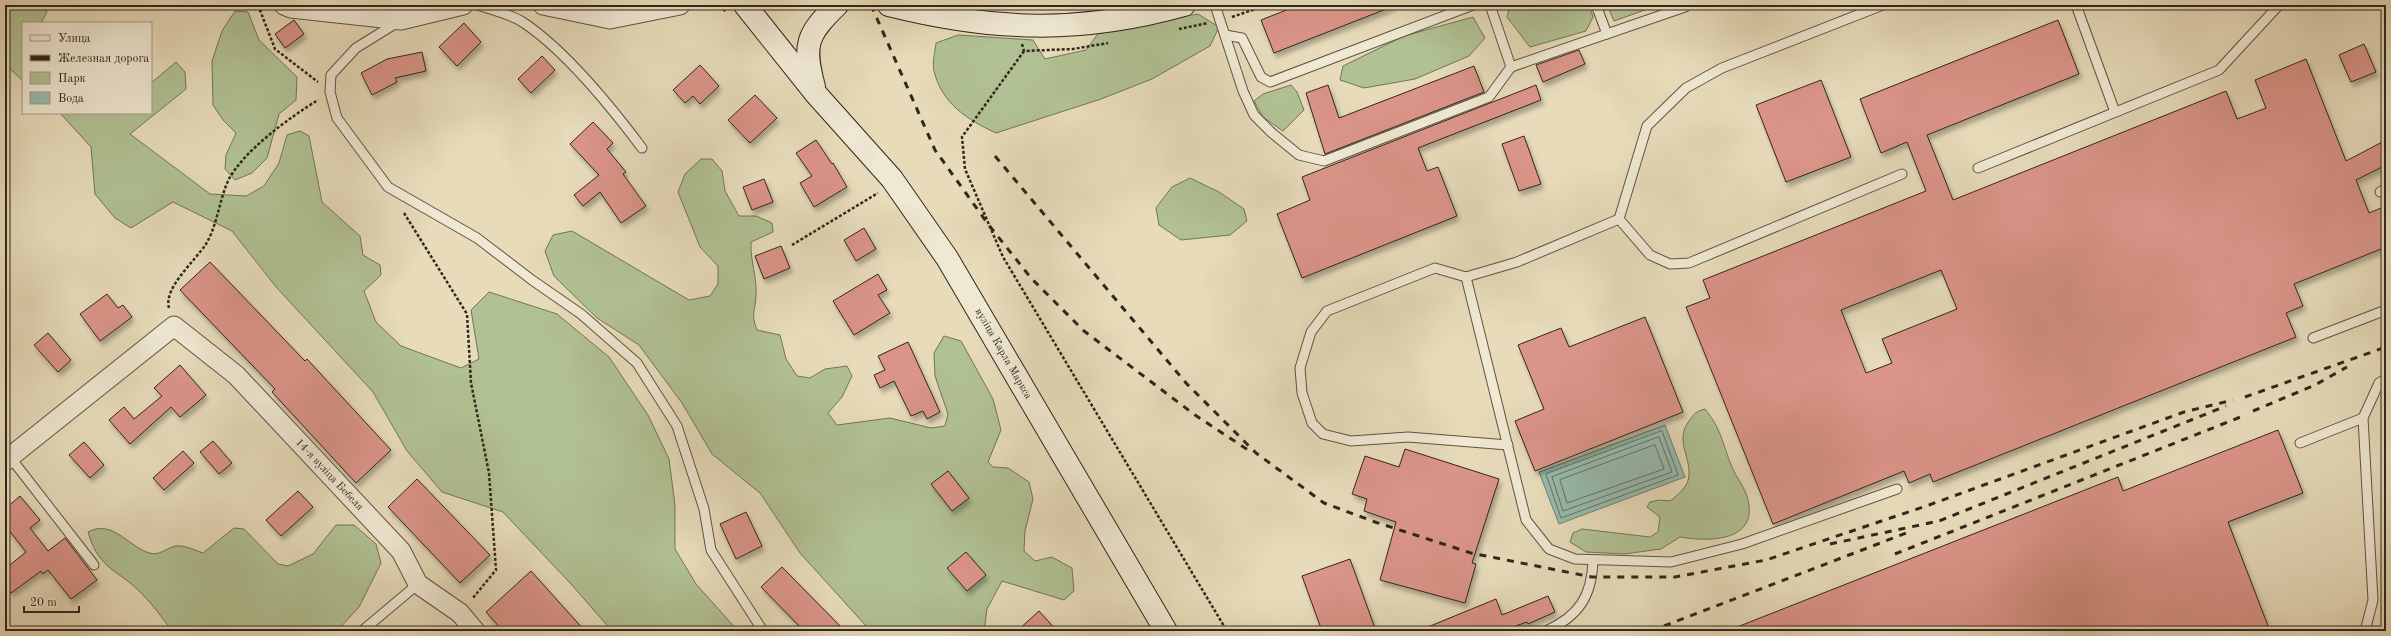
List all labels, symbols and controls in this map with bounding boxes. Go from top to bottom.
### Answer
legend [22,22,152,114]
text: Улица [58,33,91,45]
text: Железная дорога [58,53,149,65]
text: Парк [58,73,86,85]
text: Вода [58,93,84,105]
street label: вуліца Карла Маркса [973,307,1034,402]
street label: 14-я вуліца Бебеля [293,437,365,513]
scale bar [24,588,79,614]
text: 20 m [30,597,57,609]

